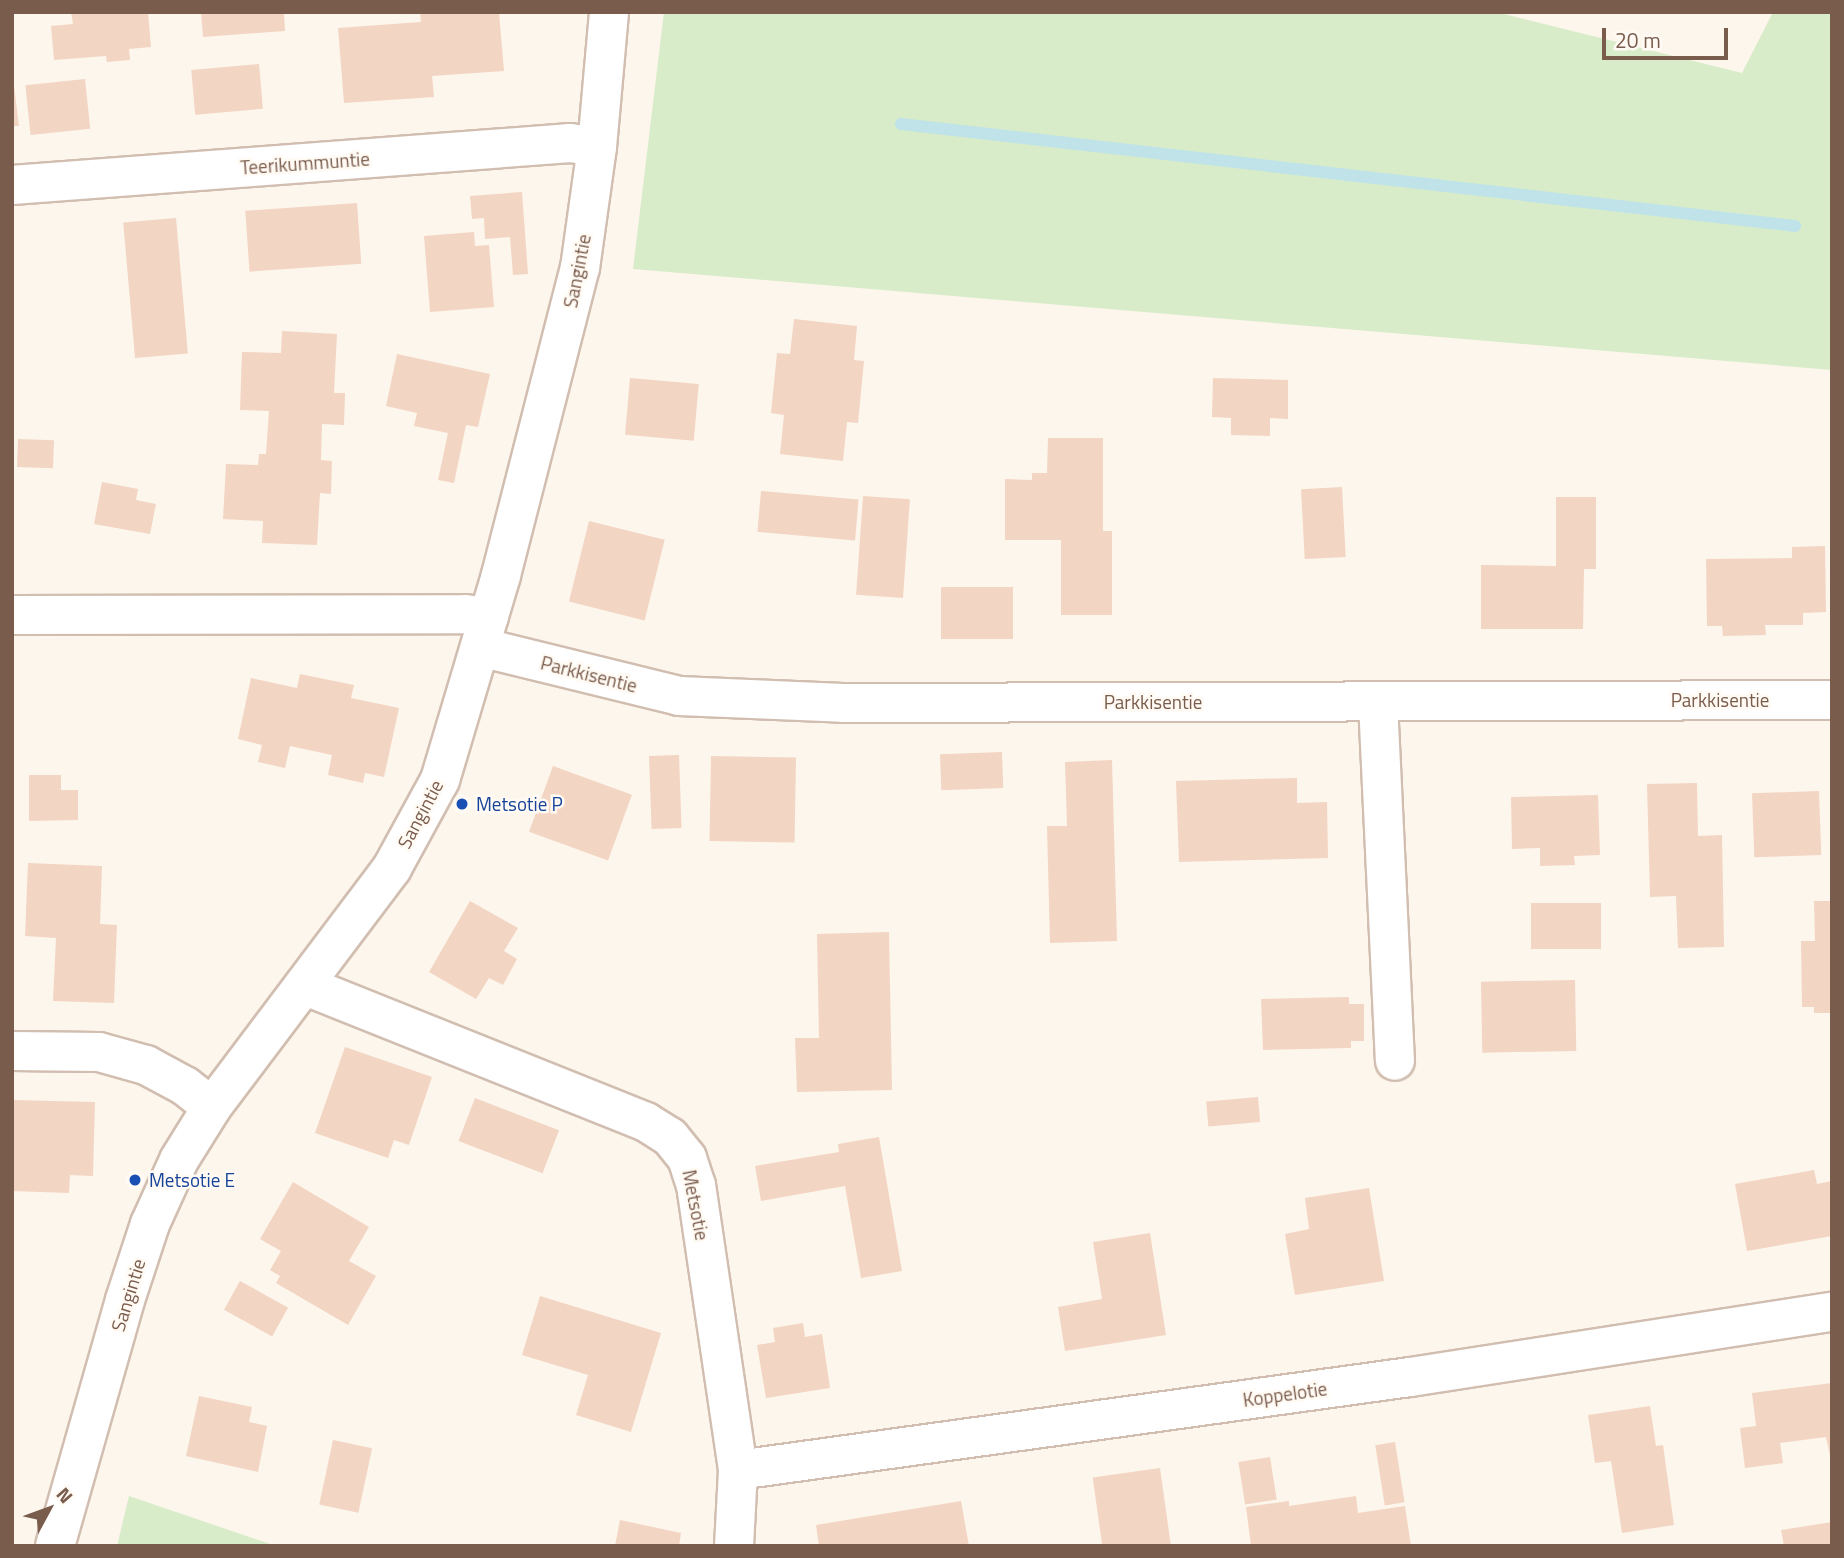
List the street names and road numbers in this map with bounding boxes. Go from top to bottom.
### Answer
street label: Teerikummuntie [239,147,371,179]
street label: Sangintie [559,232,595,310]
street label: Parkkisentie [538,651,640,697]
street label: Parkkisentie [1671,689,1769,711]
street label: Parkkisentie [1104,691,1202,713]
street label: Sangintie [392,776,448,852]
street label: Metsotie [678,1168,714,1242]
street label: Sangintie [106,1256,150,1334]
street label: Koppelotie [1241,1377,1329,1411]

